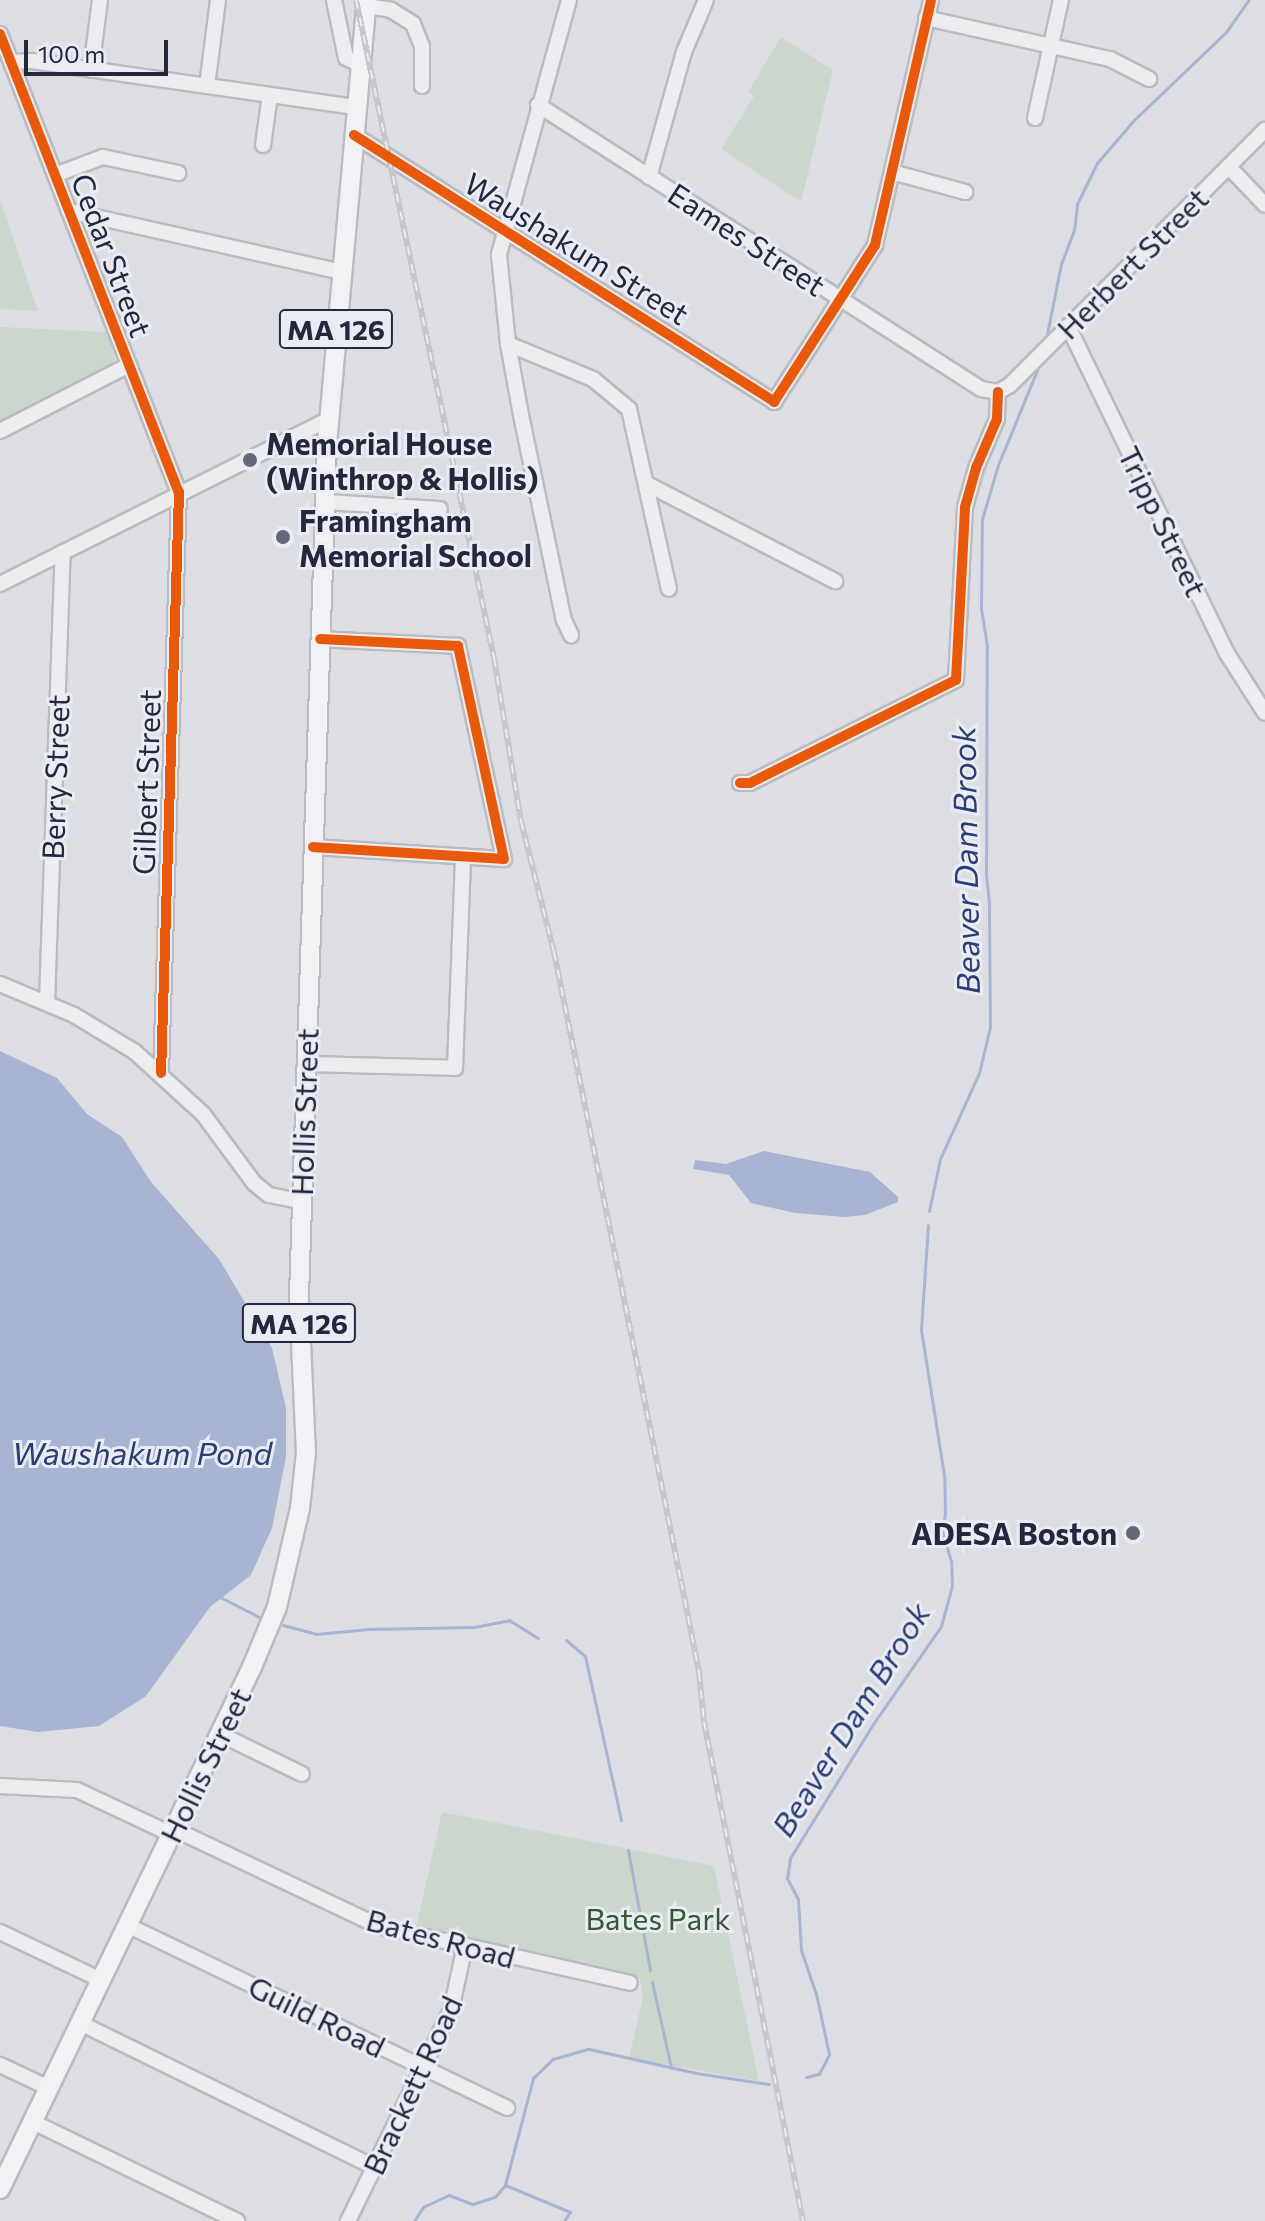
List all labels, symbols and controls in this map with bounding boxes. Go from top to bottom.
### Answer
scale bar [28,24,172,74]
text: 100 m [38,39,105,68]
street label: Waushakum Street [458,164,696,332]
street label: Cedar Street [64,168,160,342]
street label: Eames Street [662,175,832,303]
street label: Herbert Street [1049,180,1215,346]
road number: MA 126 [278,305,394,353]
place label: Memorial House (Winthrop & Hollis) [266,425,539,496]
street label: Tripp Street [1111,440,1215,602]
marker: Memorial House (Winthrop & Hollis) [241,451,259,469]
place label: Framingham Memorial School [299,502,532,572]
marker: Framingham Memorial School [274,528,292,546]
street label: Gilbert Street [125,689,167,875]
street label: Berry Street [34,694,76,860]
water label: Beaver Dam Brook [943,726,987,994]
street label: Hollis Street [283,1028,325,1196]
road number: MA 126 [241,1299,357,1347]
water label: Waushakum Pond [12,1433,272,1471]
place label: ADESA Boston [911,1515,1117,1551]
marker: ADESA Boston [1124,1524,1142,1542]
water label: Beaver Dam Brook [763,1595,937,1843]
street label: Hollis Street [152,1682,258,1848]
park label: Bates Park [585,1900,731,1936]
street label: Bates Road [363,1901,519,1975]
street label: Guild Road [243,1968,391,2064]
street label: Brackett Road [355,1990,469,2180]

